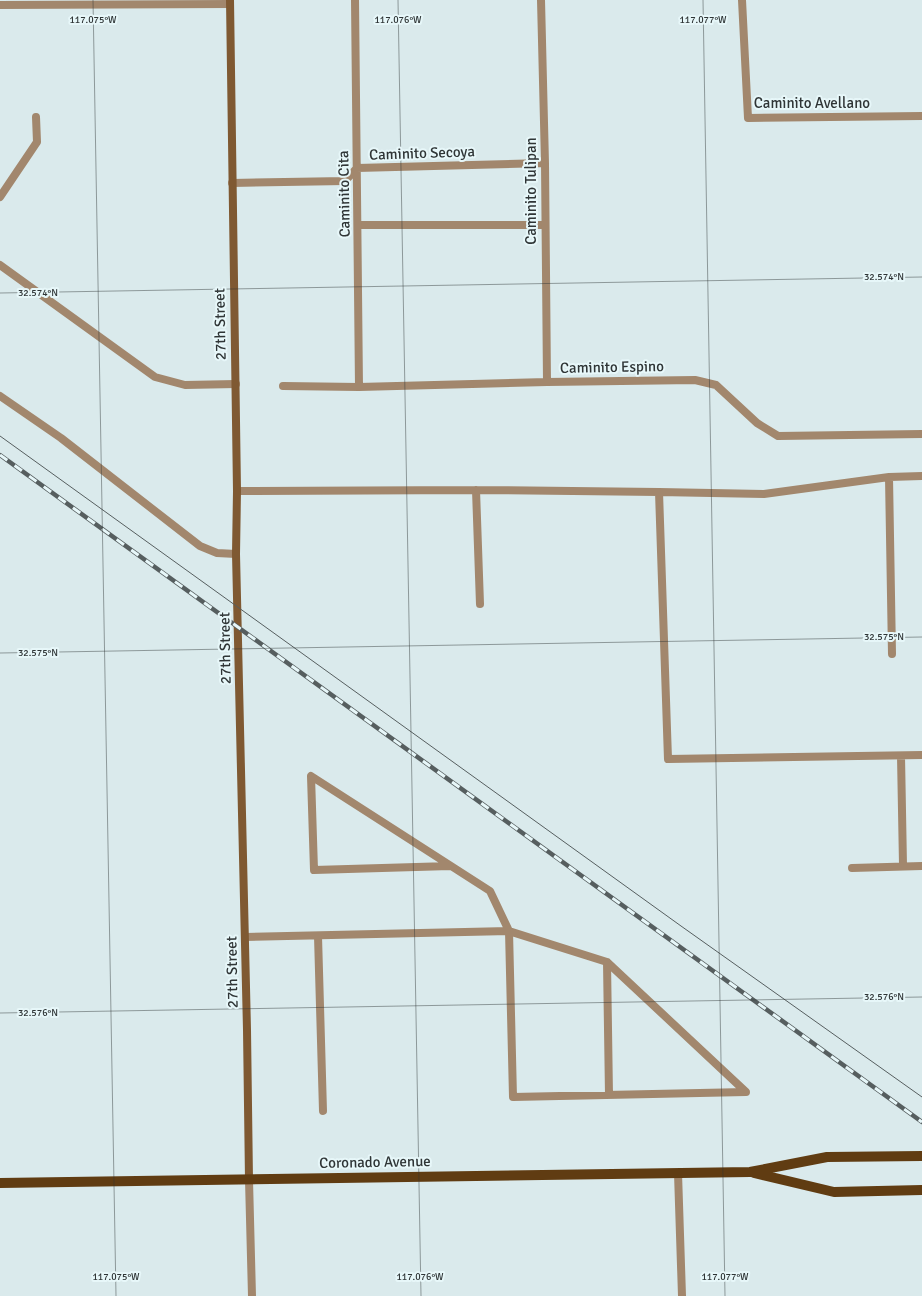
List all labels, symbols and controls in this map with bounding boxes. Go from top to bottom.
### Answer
text: 117.075°W [69,14,117,26]
text: 117.076°W [374,14,422,26]
text: 117.077°W [679,14,727,26]
street label: Caminito Avellano [754,94,870,112]
street label: Caminito Tulipan [522,137,540,245]
street label: Caminito Secoya [369,142,475,164]
street label: Caminito Cita [334,150,354,238]
text: 32.574°N [864,271,904,283]
text: 32.574°N [18,287,58,299]
street label: 27th Street [210,288,230,360]
street label: Caminito Espino [560,357,664,377]
street label: 27th Street [215,612,235,684]
text: 32.575°N [864,631,904,643]
text: 32.575°N [18,647,58,659]
street label: 27th Street [222,936,242,1008]
text: 32.576°N [864,991,904,1003]
text: 32.576°N [18,1007,58,1019]
street label: Coronado Avenue [319,1152,431,1172]
text: 117.075°W [92,1271,140,1283]
text: 117.076°W [396,1271,444,1283]
text: 117.077°W [701,1271,749,1283]

